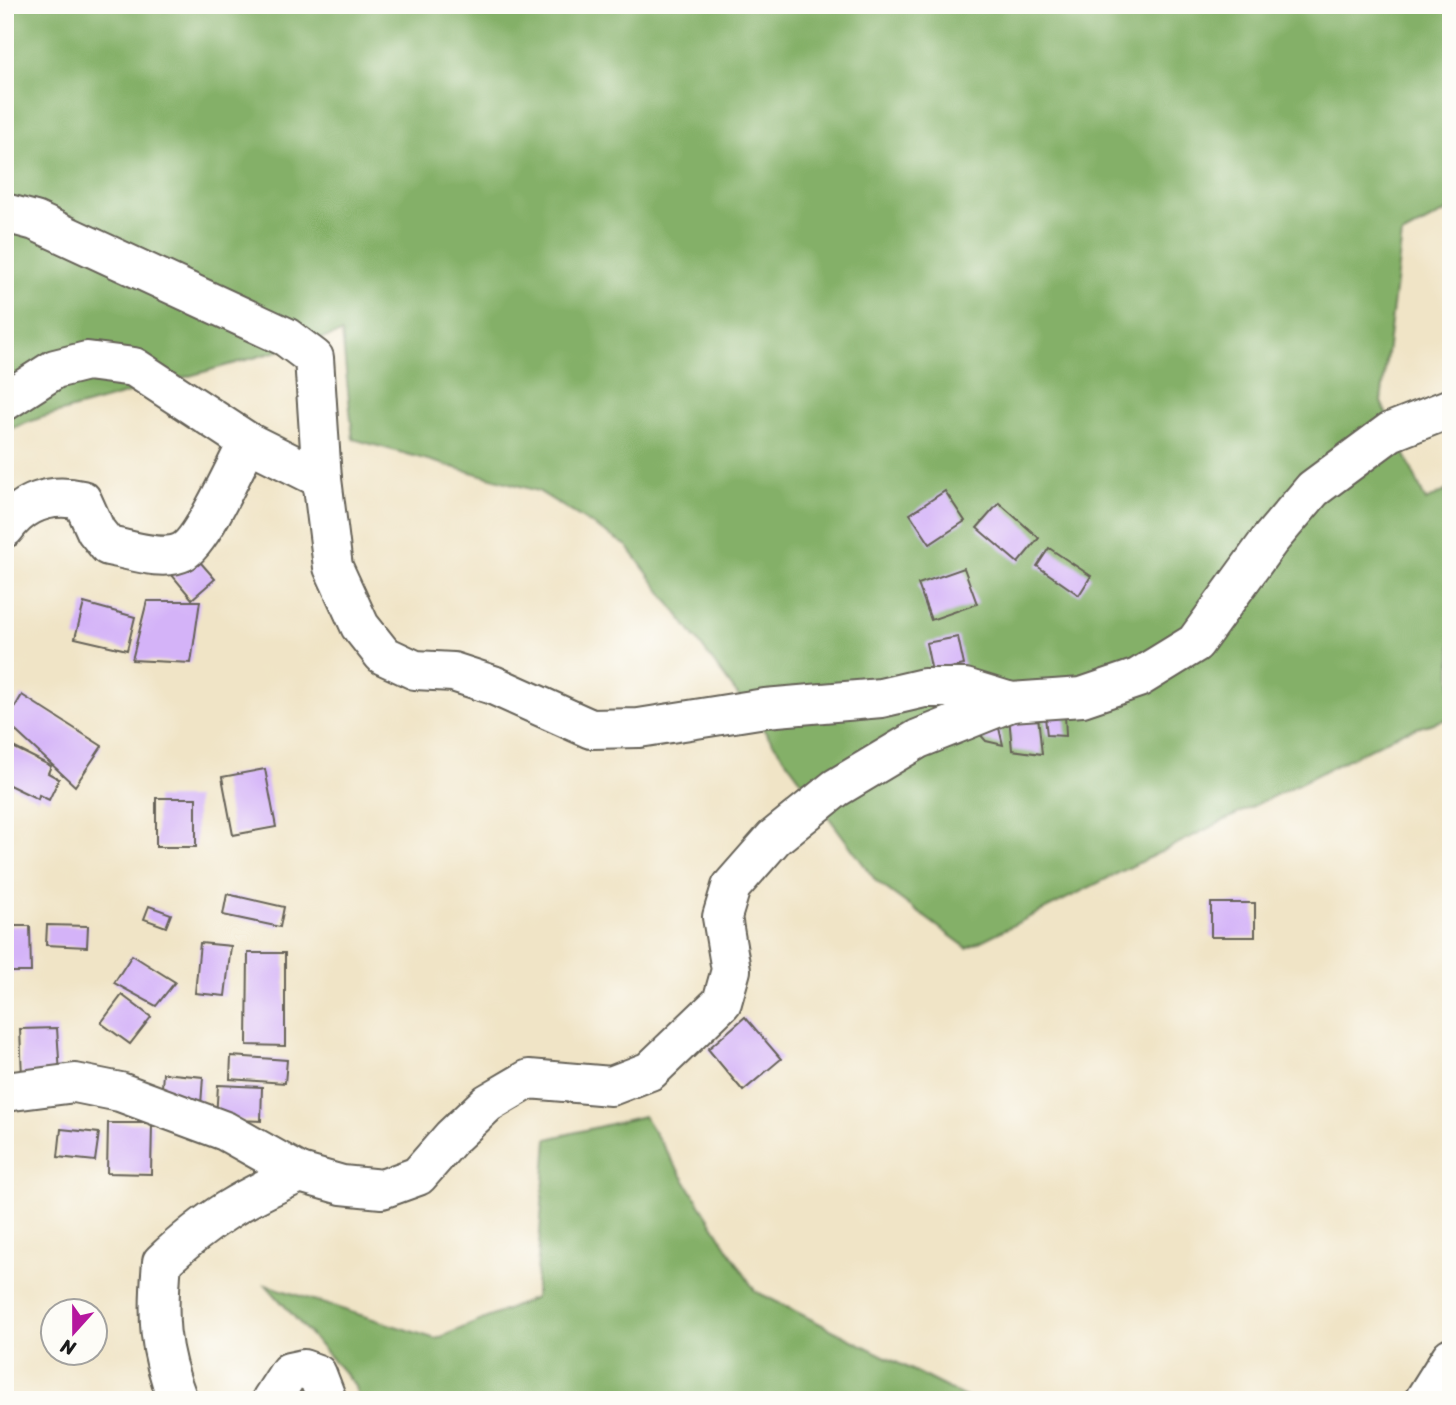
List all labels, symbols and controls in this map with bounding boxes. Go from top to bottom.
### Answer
north arrow [38,1296,108,1366]
text: N [55,1329,81,1366]

